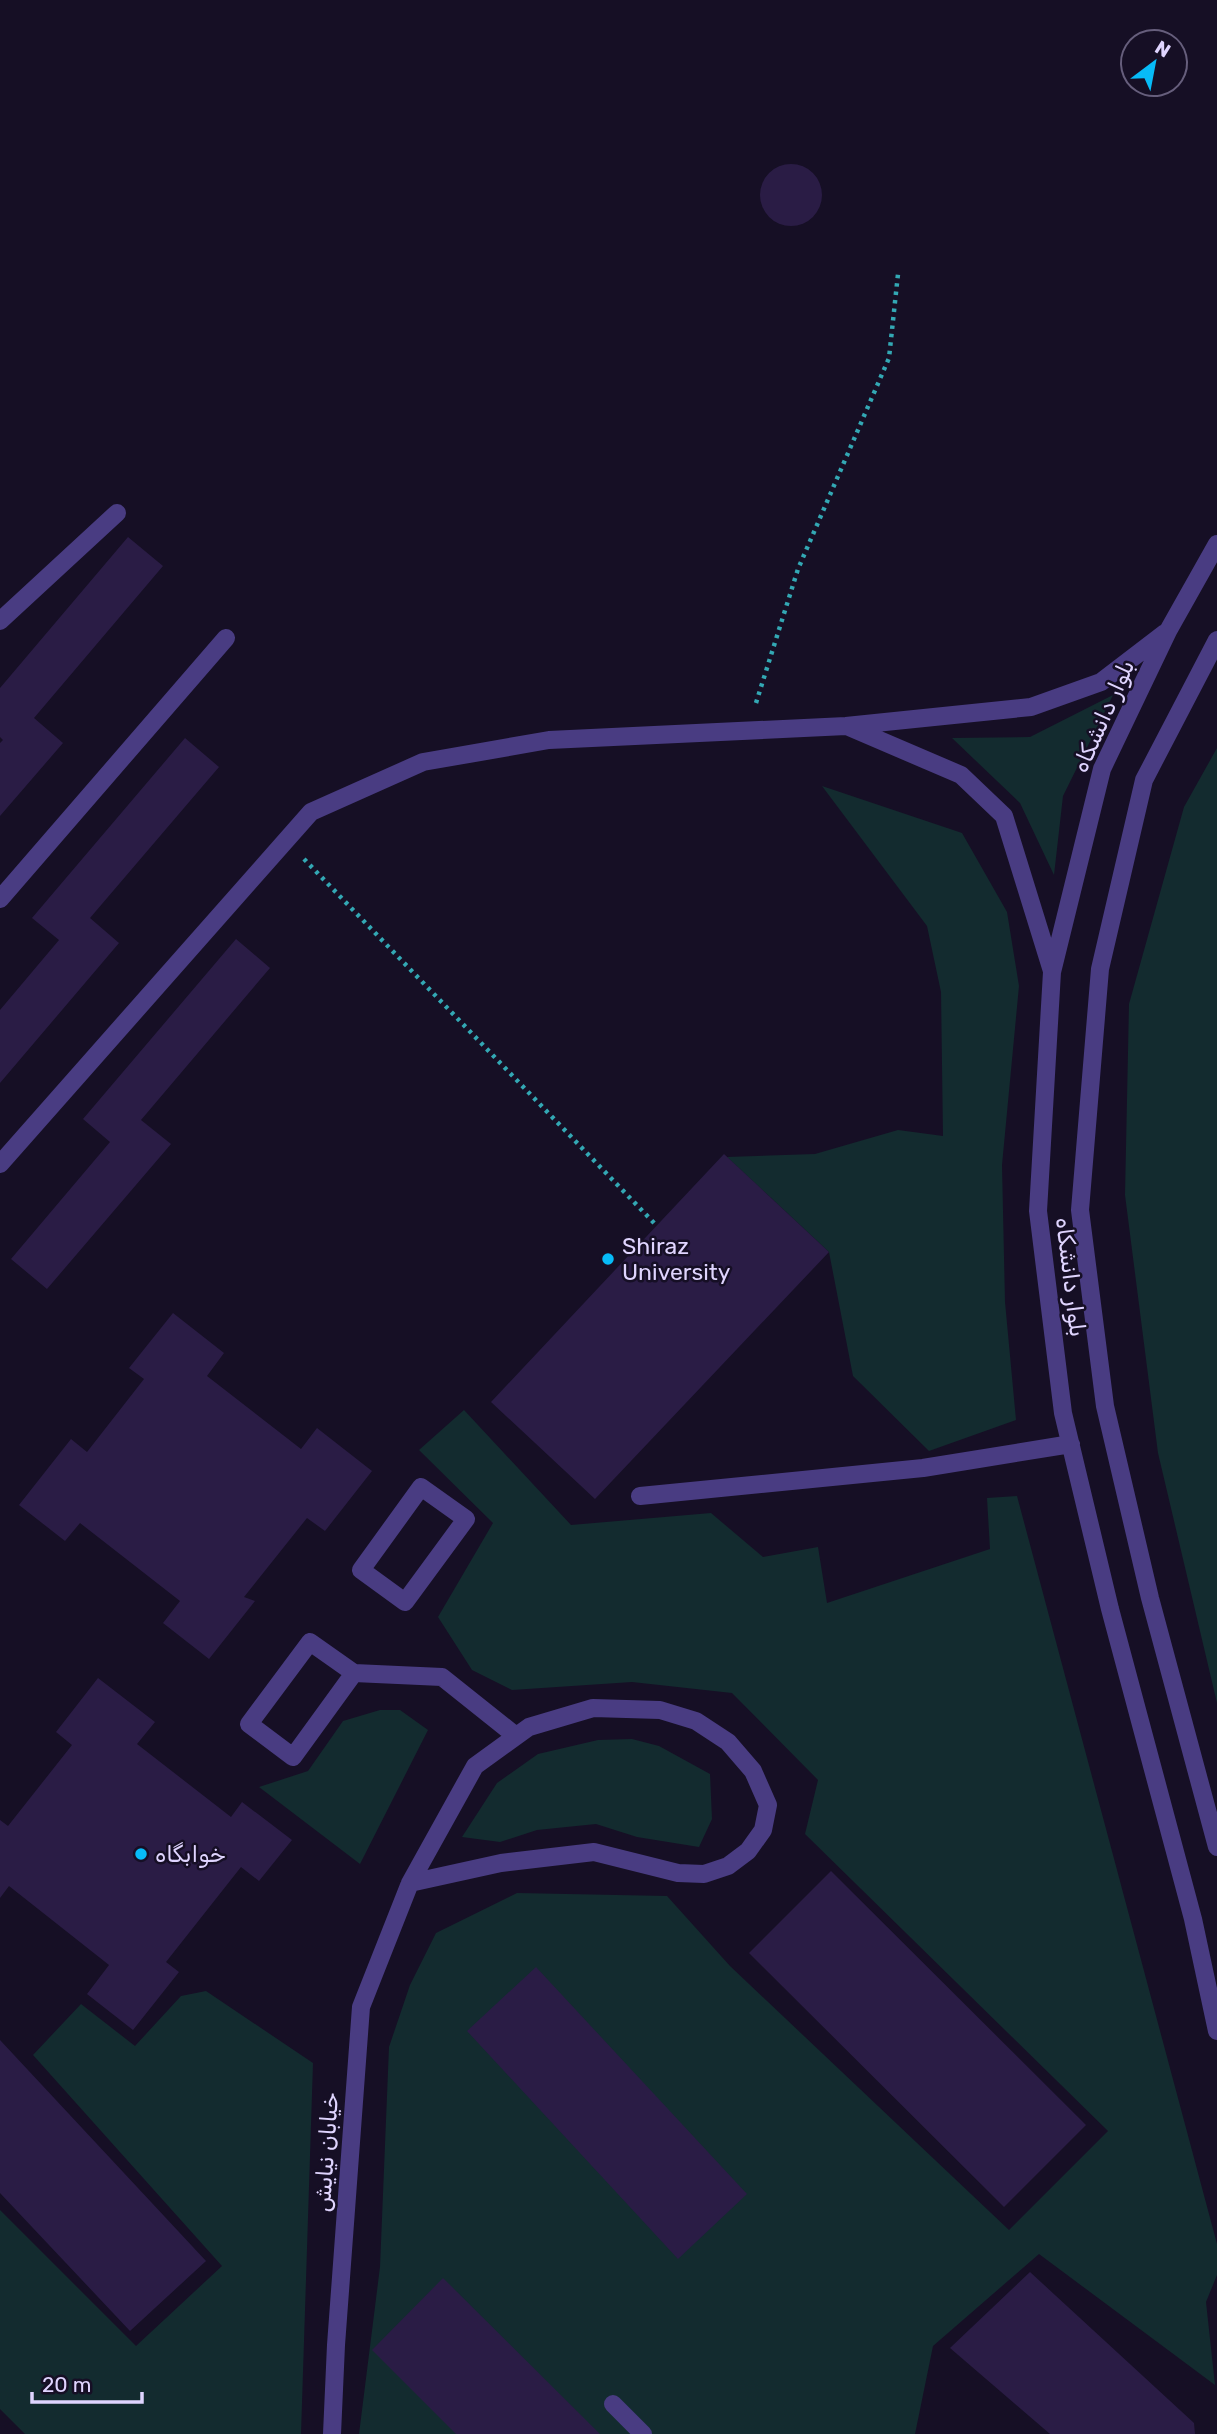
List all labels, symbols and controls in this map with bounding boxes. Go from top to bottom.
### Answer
north arrow [1119,28,1189,98]
text: N [1151,36,1175,62]
street label: بلوار دانشکاه [1066,655,1140,777]
street label: بلوار دانشکاه [1050,1216,1092,1338]
place label: Shiraz University [622,1232,731,1286]
marker: Shiraz University [600,1251,616,1267]
place label: خوابگاه [155,1840,226,1868]
marker: خوابگاه [133,1846,149,1862]
street label: خیابان نیایش [308,2091,344,2213]
scale bar [32,2360,142,2404]
text: 20 m [42,2372,91,2397]

